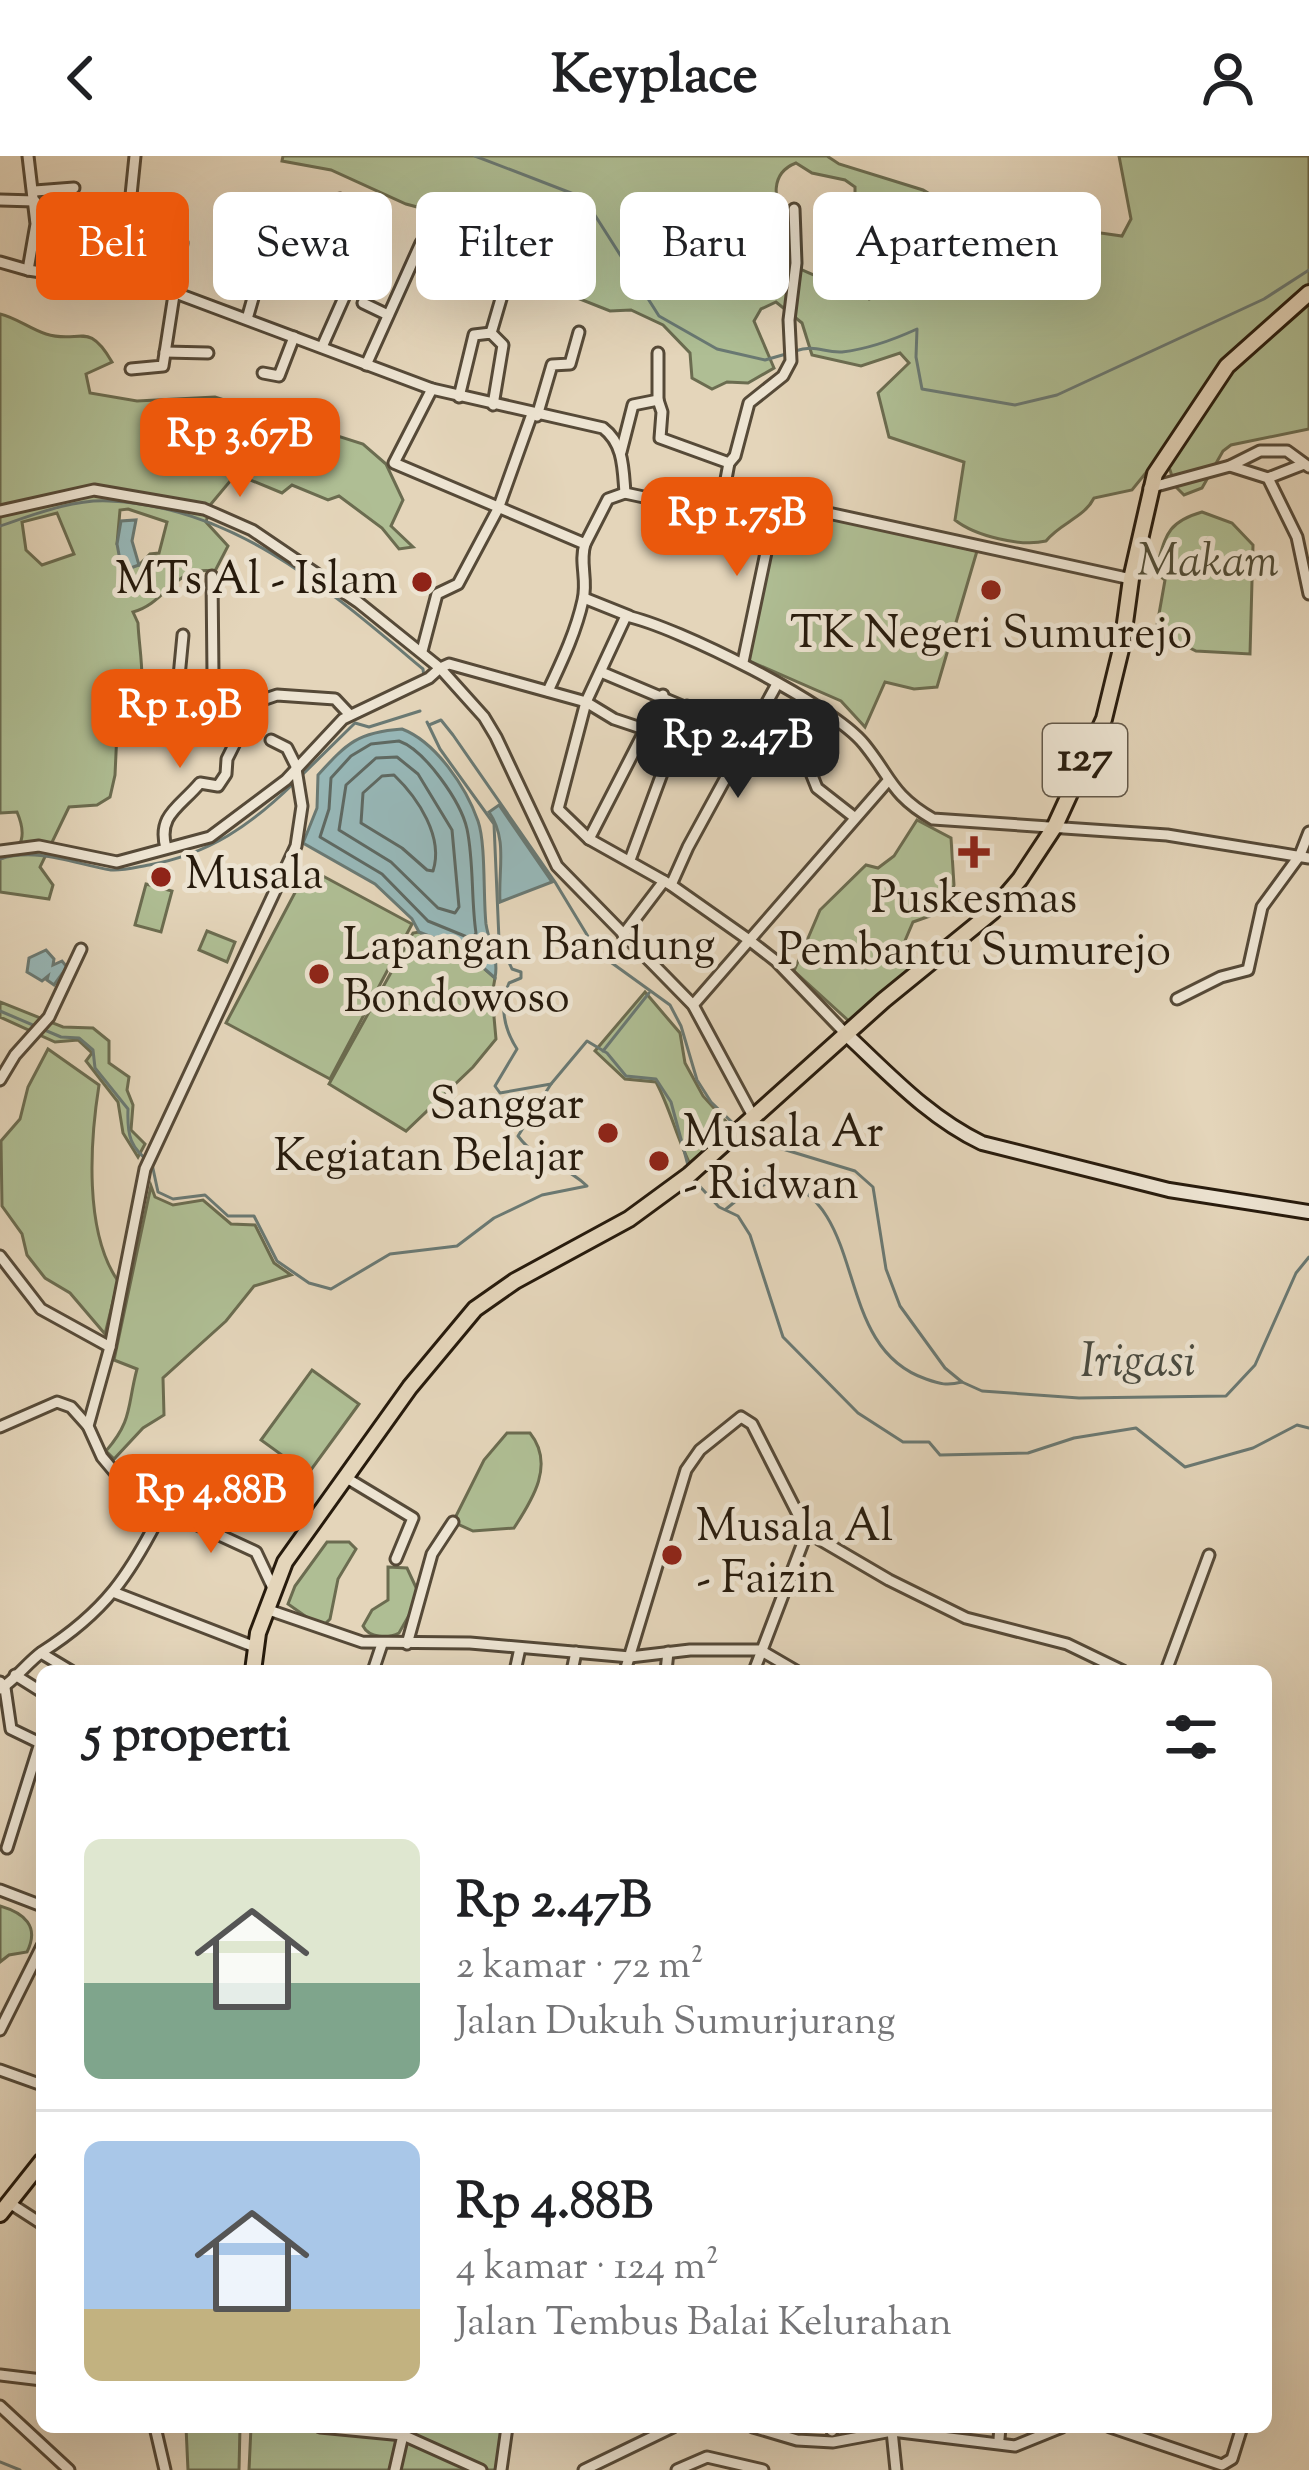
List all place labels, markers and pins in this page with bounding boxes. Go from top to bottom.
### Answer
pin: Rp 3.67B [116,398,364,500]
pin: Rp 1.75B [613,477,861,579]
place label: MTs Al - Islam [115,550,398,615]
marker: MTs Al - Islam [409,569,435,595]
marker: TK Negeri Sumurejo [978,577,1004,603]
place label: TK Negeri Sumurejo [790,604,1192,669]
pin: Rp 1.9B [69,669,291,771]
pin: Rp 2.47B [614,699,862,801]
marker: Puskesmas Pembantu Sumurejo [958,836,990,868]
place label: Musala [185,845,323,910]
marker: Musala [148,864,174,890]
place label: Puskesmas Pembantu Sumurejo [777,869,1171,986]
place label: Lapangan Bandung Bondowoso [343,916,715,1033]
marker: Lapangan Bandung Bondowoso [306,961,332,987]
place label: Sanggar Kegiatan Belajar [274,1075,584,1192]
place label: Musala Ar - Ridwan [683,1103,884,1220]
marker: Sanggar Kegiatan Belajar [595,1120,621,1146]
marker: Musala Ar - Ridwan [646,1148,672,1174]
pin: Rp 4.88B [87,1454,335,1556]
place label: Musala Al - Faizin [696,1497,893,1614]
marker: Musala Al - Faizin [659,1542,685,1568]

